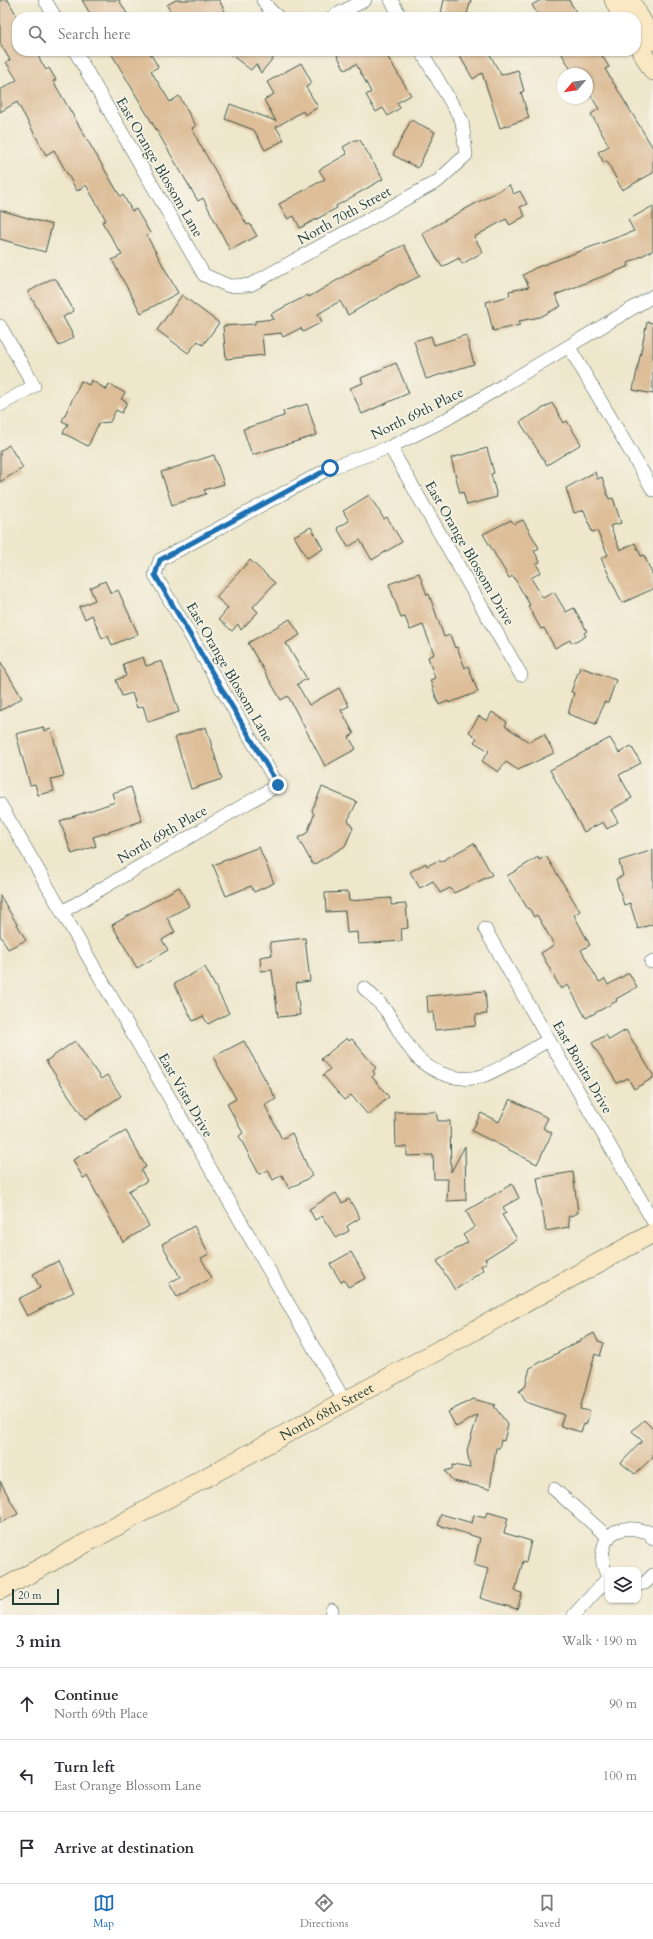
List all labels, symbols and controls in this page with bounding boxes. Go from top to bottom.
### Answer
search box [12,12,641,56]
icon: search [26,23,48,45]
text: Search here [58,24,131,44]
north arrow [557,68,593,104]
street label: East Orange Blossom Lane [112,94,207,241]
street label: North 70th Street [294,182,395,249]
street label: North 69th Place [368,383,467,444]
route start [321,459,339,477]
street label: East Orange Blossom Drive [420,478,519,629]
street label: East Orange Blossom Lane [182,599,277,746]
route end [269,776,287,794]
street label: North 69th Place [114,801,211,868]
street label: East Bonita Drive [548,1017,617,1117]
street label: East Vista Drive [154,1050,217,1141]
street label: North 68th Street [276,1378,378,1445]
map controls [605,1567,641,1603]
button: layers [605,1567,641,1603]
scale bar [12,1587,59,1606]
text: 20 m [18,1588,42,1603]
text: 3 min [16,1630,61,1653]
text: Walk · 190 m [562,1632,637,1650]
text: Continue [54,1685,119,1705]
icon: ahead [16,1693,38,1715]
text: 90 m [609,1695,637,1713]
text: North 69th Place [54,1705,148,1723]
text: Turn left [54,1757,115,1777]
icon: left [16,1765,38,1787]
text: 100 m [603,1767,637,1785]
text: East Orange Blossom Lane [54,1777,201,1795]
icon: arrive [16,1837,38,1859]
text: Arrive at destination [54,1838,194,1858]
tab: Map [93,1892,115,1931]
tab: Directions [300,1892,348,1931]
tab: Saved [534,1892,560,1931]

